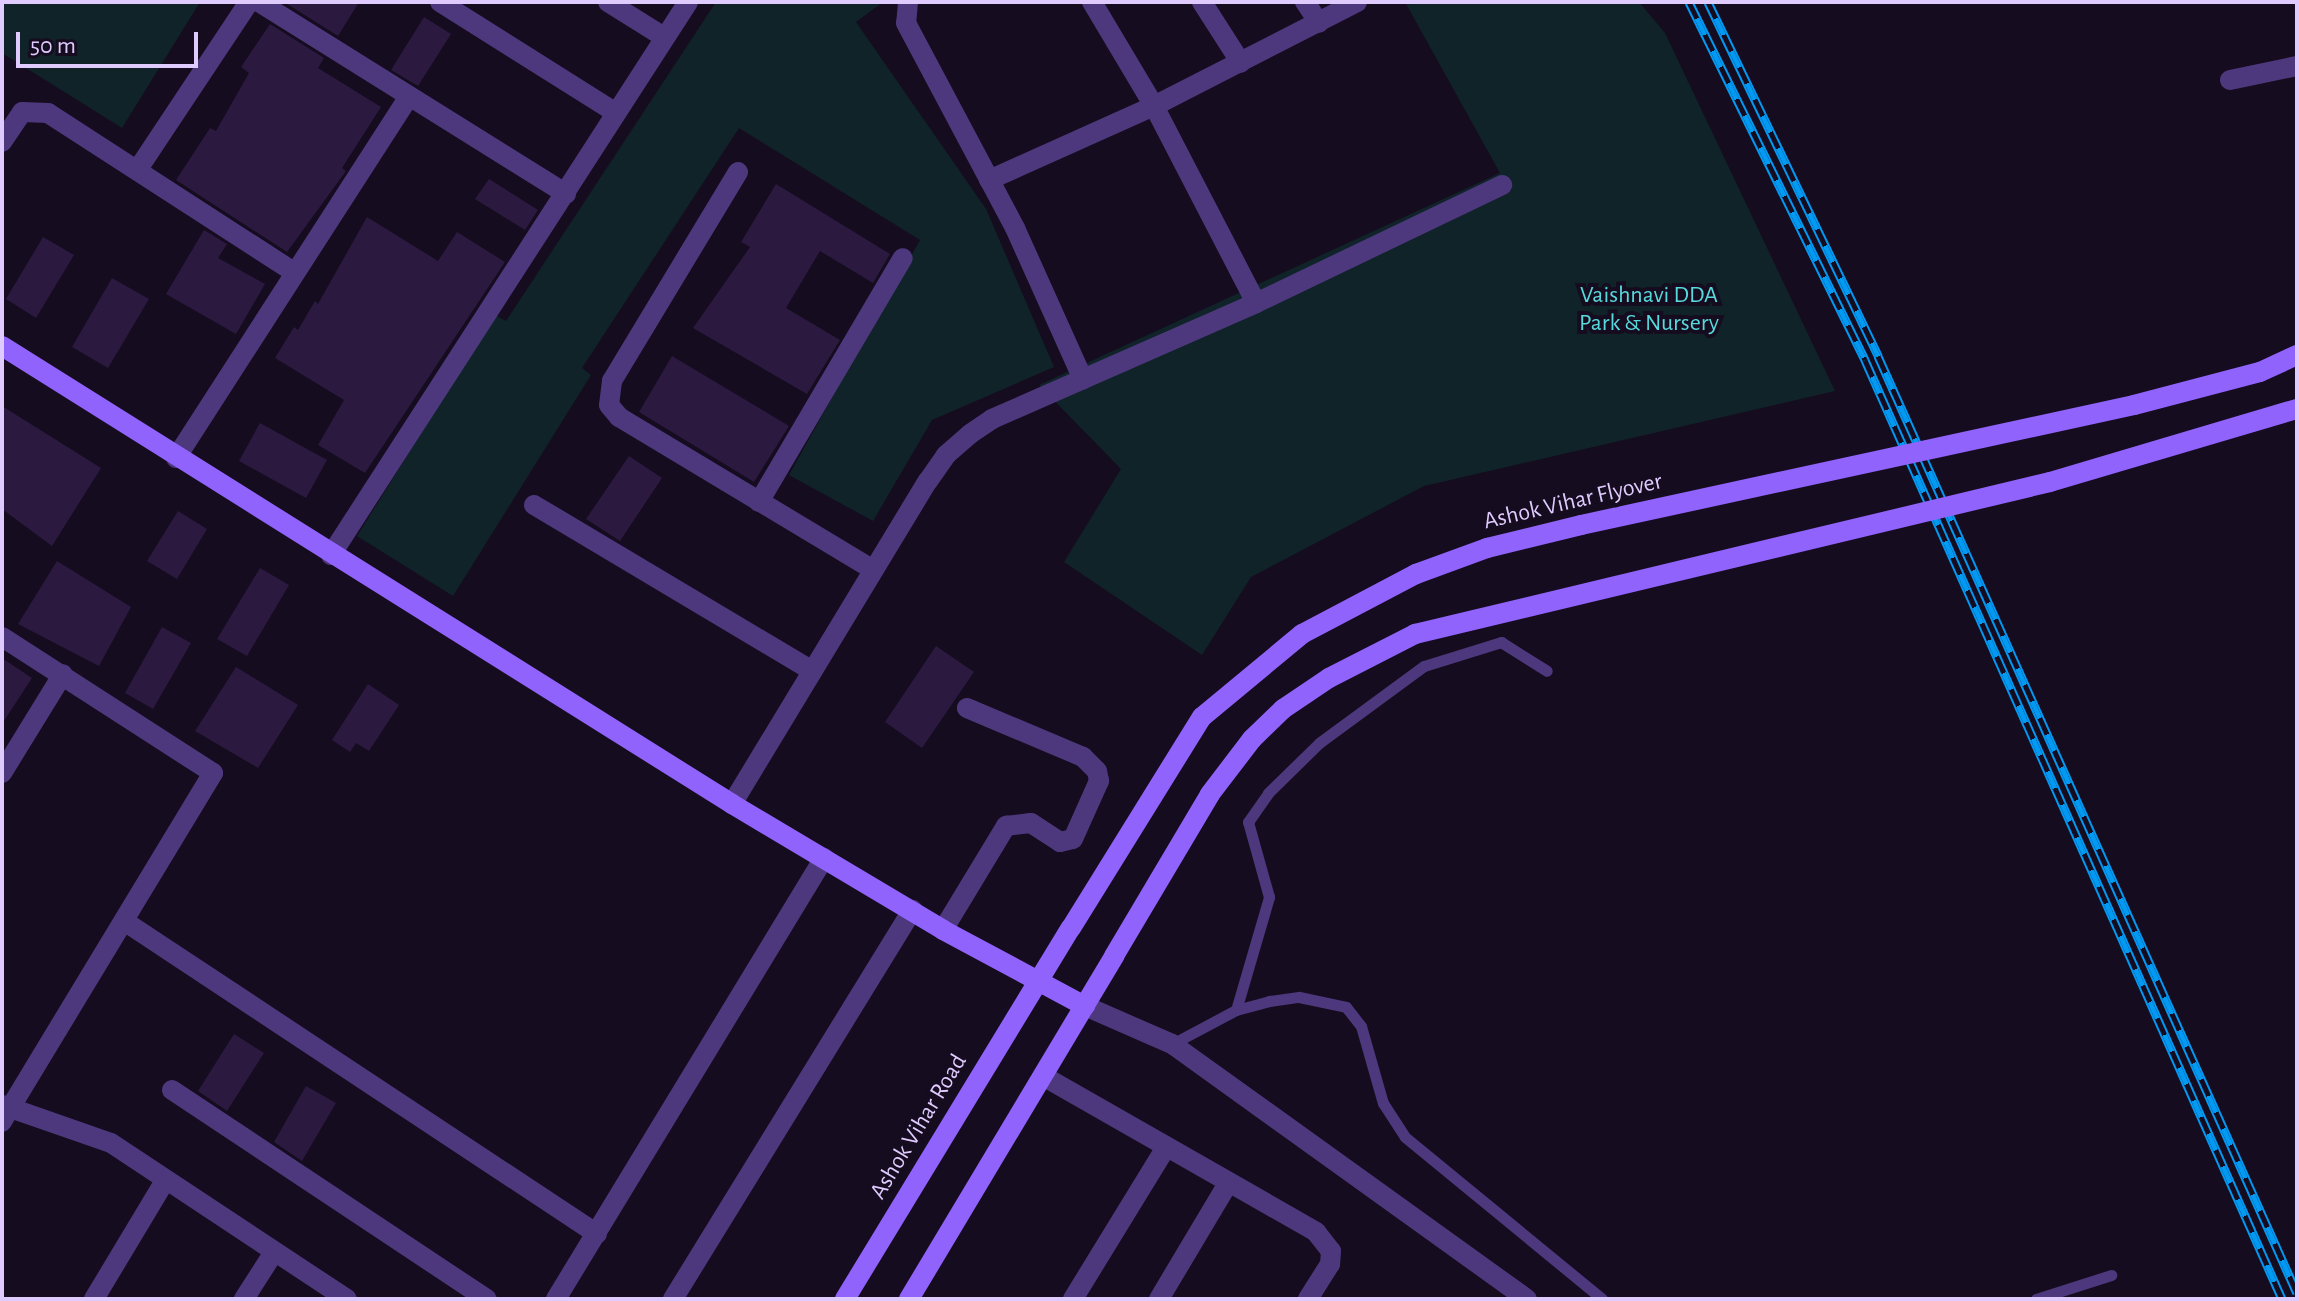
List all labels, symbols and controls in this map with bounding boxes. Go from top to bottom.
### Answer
scale bar [20,16,202,66]
text: 50 m [30,34,76,58]
park label: Vaishnavi DDA Park & Nursery [1579,282,1719,338]
street label: Ashok Vihar Flyover [1481,467,1665,537]
street label: Ashok Vihar Road [864,1049,974,1205]

